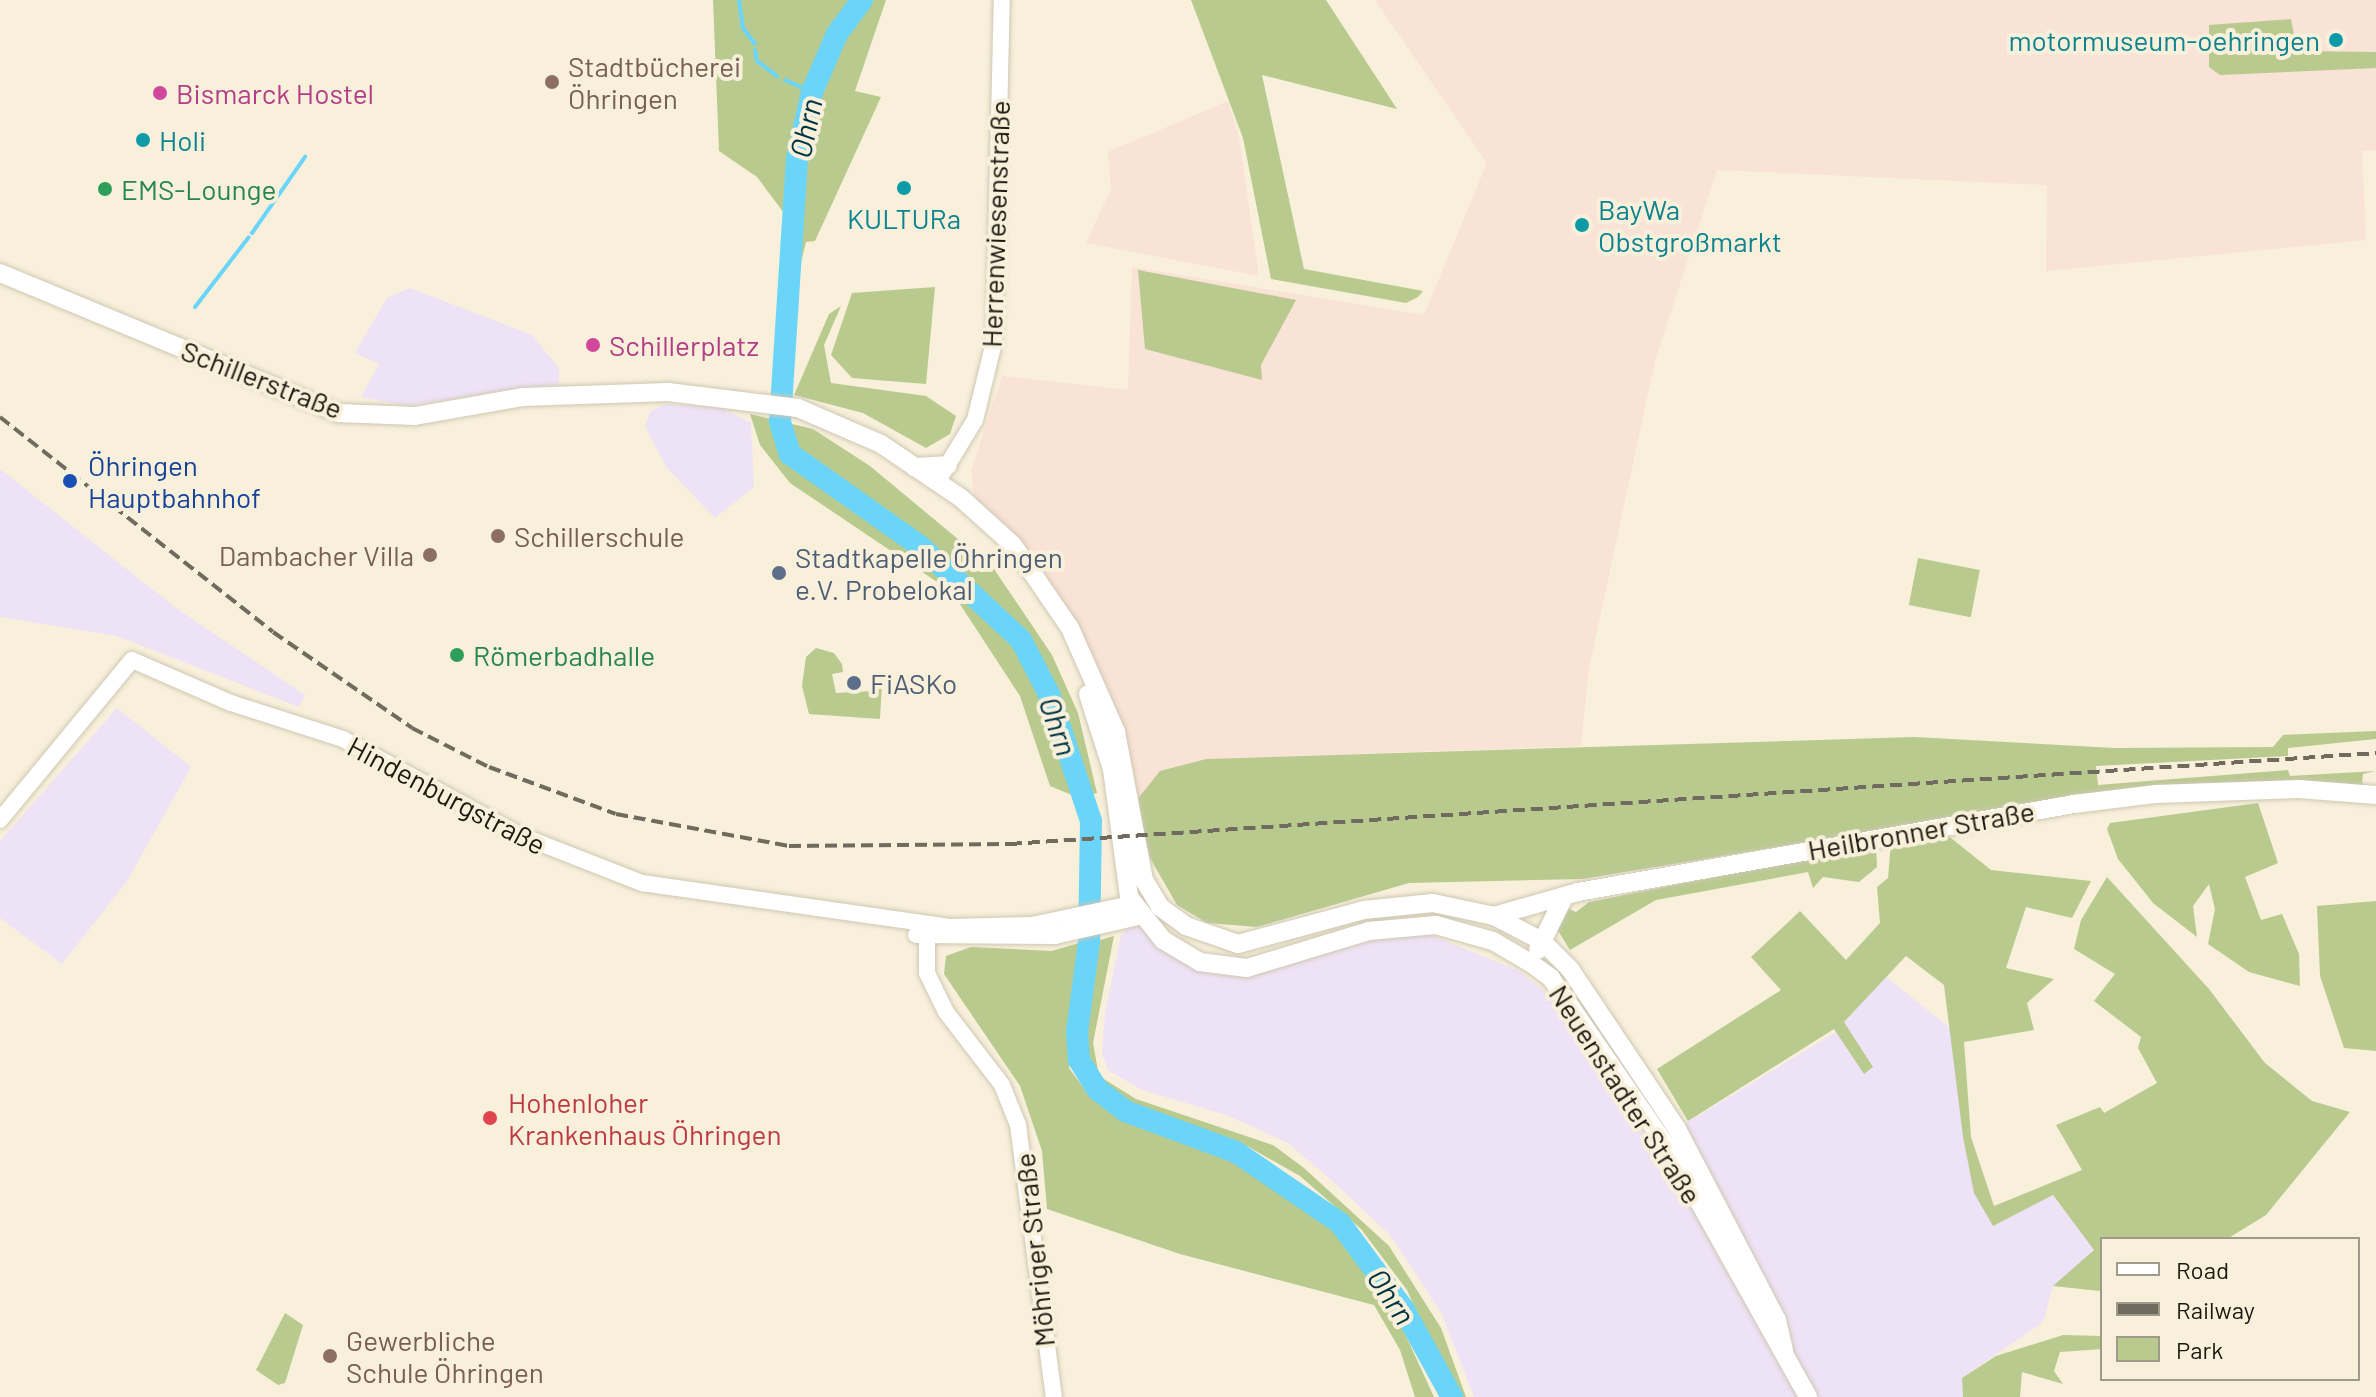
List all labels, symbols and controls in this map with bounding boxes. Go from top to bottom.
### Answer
place label: motormuseum-oehringen [2008,23,2320,57]
marker: motormuseum-oehringen [2327,31,2345,49]
place label: Stadtbücherei Öhringen [568,49,741,115]
marker: Stadtbücherei Öhringen [543,73,561,91]
place label: Bismarck Hostel [176,76,374,110]
marker: Bismarck Hostel [151,84,169,102]
water label: Ohrn [781,95,829,161]
street label: Herrenwiesenstraße [974,100,1016,348]
place label: Holi [159,123,206,157]
marker: Holi [134,131,152,149]
place label: EMS-Lounge [121,172,277,206]
marker: KULTURa [895,179,913,197]
marker: EMS-Lounge [96,180,114,198]
place label: BayWa Obstgroßmarkt [1598,192,1782,258]
place label: KULTURa [847,201,961,235]
marker: BayWa Obstgroßmarkt [1573,216,1591,234]
place label: Schillerplatz [609,328,759,362]
street label: Schillerstraße [177,333,347,425]
marker: Schillerplatz [584,336,602,354]
place label: Öhringen Hauptbahnhof [88,448,261,514]
marker: Öhringen Hauptbahnhof [59,470,81,492]
place label: Schillerschule [514,519,685,553]
marker: Schillerschule [489,527,507,545]
place label: Dambacher Villa [219,538,414,572]
place label: Stadtkapelle Öhringen e.V. Probelokal [795,540,1063,606]
marker: Dambacher Villa [421,546,439,564]
marker: Stadtkapelle Öhringen e.V. Probelokal [770,564,788,582]
place label: Römerbadhalle [473,638,655,672]
marker: Römerbadhalle [448,646,466,664]
place label: FiASKo [870,666,957,700]
marker: FiASKo [845,674,863,692]
water label: Ohrn [1032,692,1086,760]
street label: Hindenburgstraße [342,729,552,861]
street label: Heilbronner Straße [1805,794,2037,866]
street label: Neuenstadter Straße [1543,978,1709,1210]
place label: Hohenloher Krankenhaus Öhringen [508,1085,782,1151]
marker: Hohenloher Krankenhaus Öhringen [479,1107,501,1129]
street label: Möhriger Straße [1007,1151,1061,1349]
legend [2100,1237,2360,1381]
text: Road [2176,1255,2229,1284]
water label: Ohrn [1360,1261,1424,1331]
text: Railway [2176,1295,2255,1324]
place label: Gewerbliche Schule Öhringen [346,1323,544,1389]
text: Park [2176,1335,2223,1364]
marker: Gewerbliche Schule Öhringen [321,1347,339,1365]

